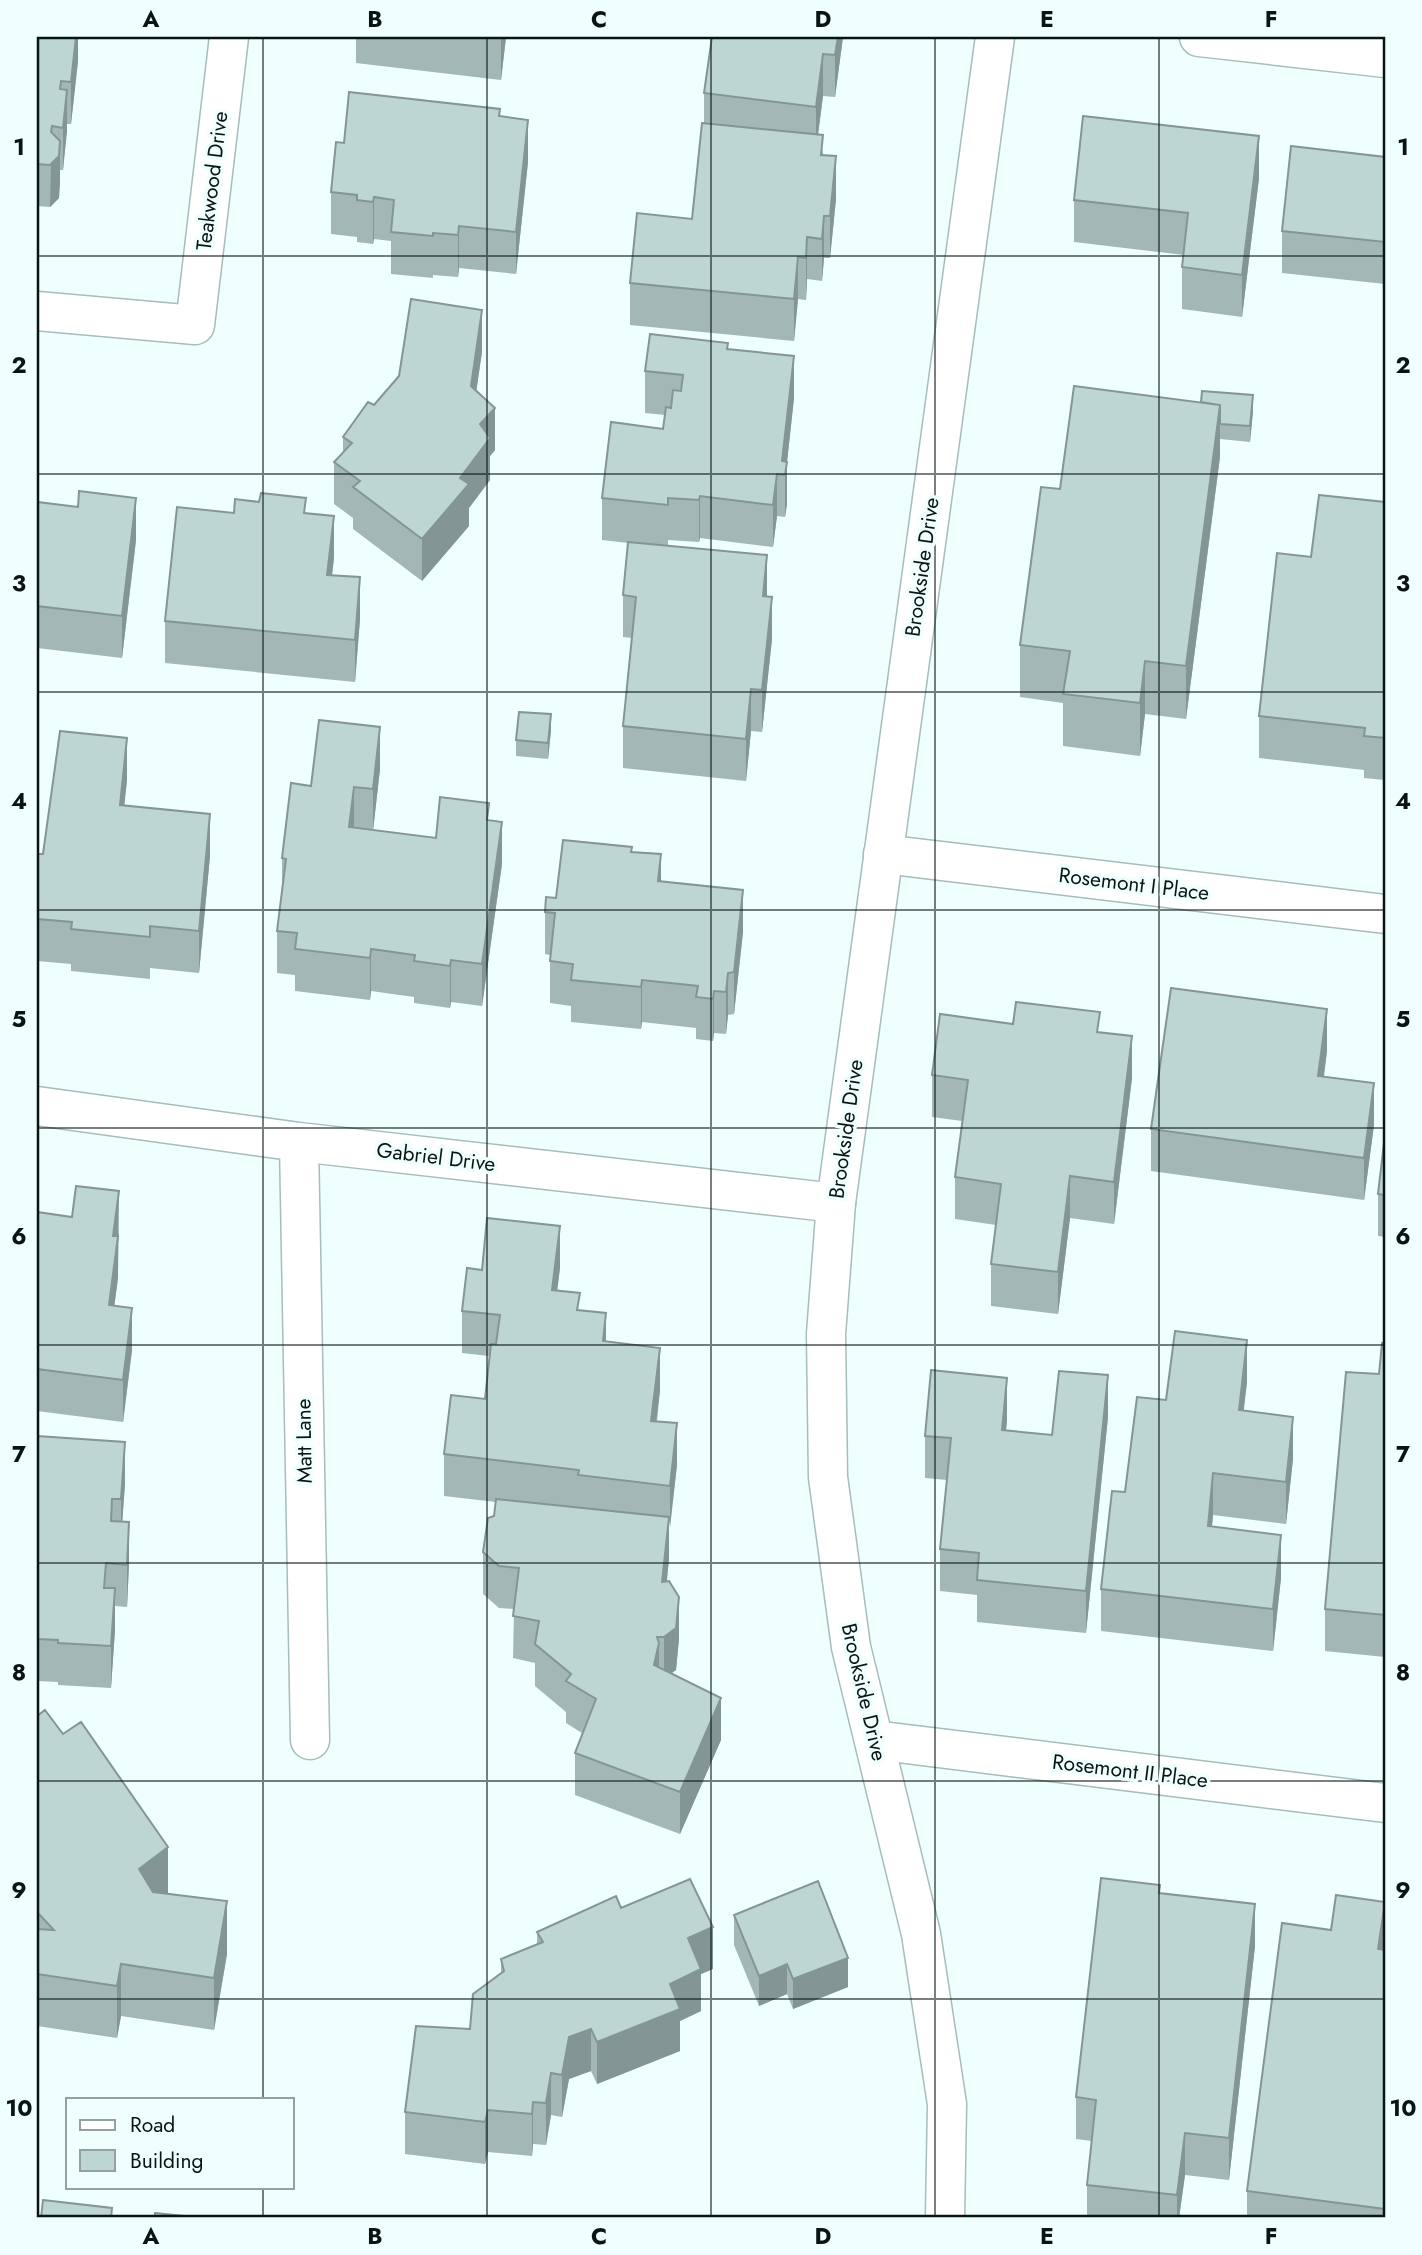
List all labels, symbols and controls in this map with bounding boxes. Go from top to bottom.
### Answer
text: A [142,2,160,36]
text: B [367,2,383,36]
text: C [591,2,607,36]
text: D [815,2,832,36]
text: E [1040,2,1054,36]
text: F [1265,2,1277,36]
street label: Teakwood Drive [189,110,235,252]
text: 1 [13,130,25,164]
text: 1 [1397,130,1409,164]
text: 2 [11,348,27,382]
text: 2 [1395,348,1411,382]
street label: Brookside Drive [897,495,947,639]
text: 3 [12,566,26,600]
text: 3 [1396,566,1410,600]
text: 4 [11,784,27,818]
text: 4 [1395,784,1411,818]
street label: Rosemont I Place [1057,860,1211,908]
text: 5 [12,1002,26,1036]
text: 5 [1396,1002,1410,1036]
street label: Brookside Drive [821,1057,871,1201]
street label: Gabriel Drive [375,1135,497,1179]
text: 6 [11,1219,27,1253]
text: 6 [1395,1219,1411,1253]
street label: Matt Lane [288,1398,320,1484]
text: 7 [12,1437,26,1471]
text: 7 [1396,1437,1410,1471]
street label: Brookside Drive [834,1620,894,1764]
text: 8 [12,1655,26,1689]
text: 8 [1396,1655,1410,1689]
street label: Rosemont II Place [1050,1747,1210,1795]
text: 9 [11,1873,27,1907]
text: 9 [1395,1873,1411,1907]
text: 10 [6,2091,32,2125]
text: 10 [1390,2091,1416,2125]
legend [66,2098,294,2188]
text: Road [130,2110,175,2140]
text: Building [130,2146,203,2176]
text: A [142,2219,160,2253]
text: B [367,2219,383,2253]
text: C [591,2219,607,2253]
text: D [815,2219,832,2253]
text: E [1040,2219,1054,2253]
text: F [1265,2219,1277,2253]

